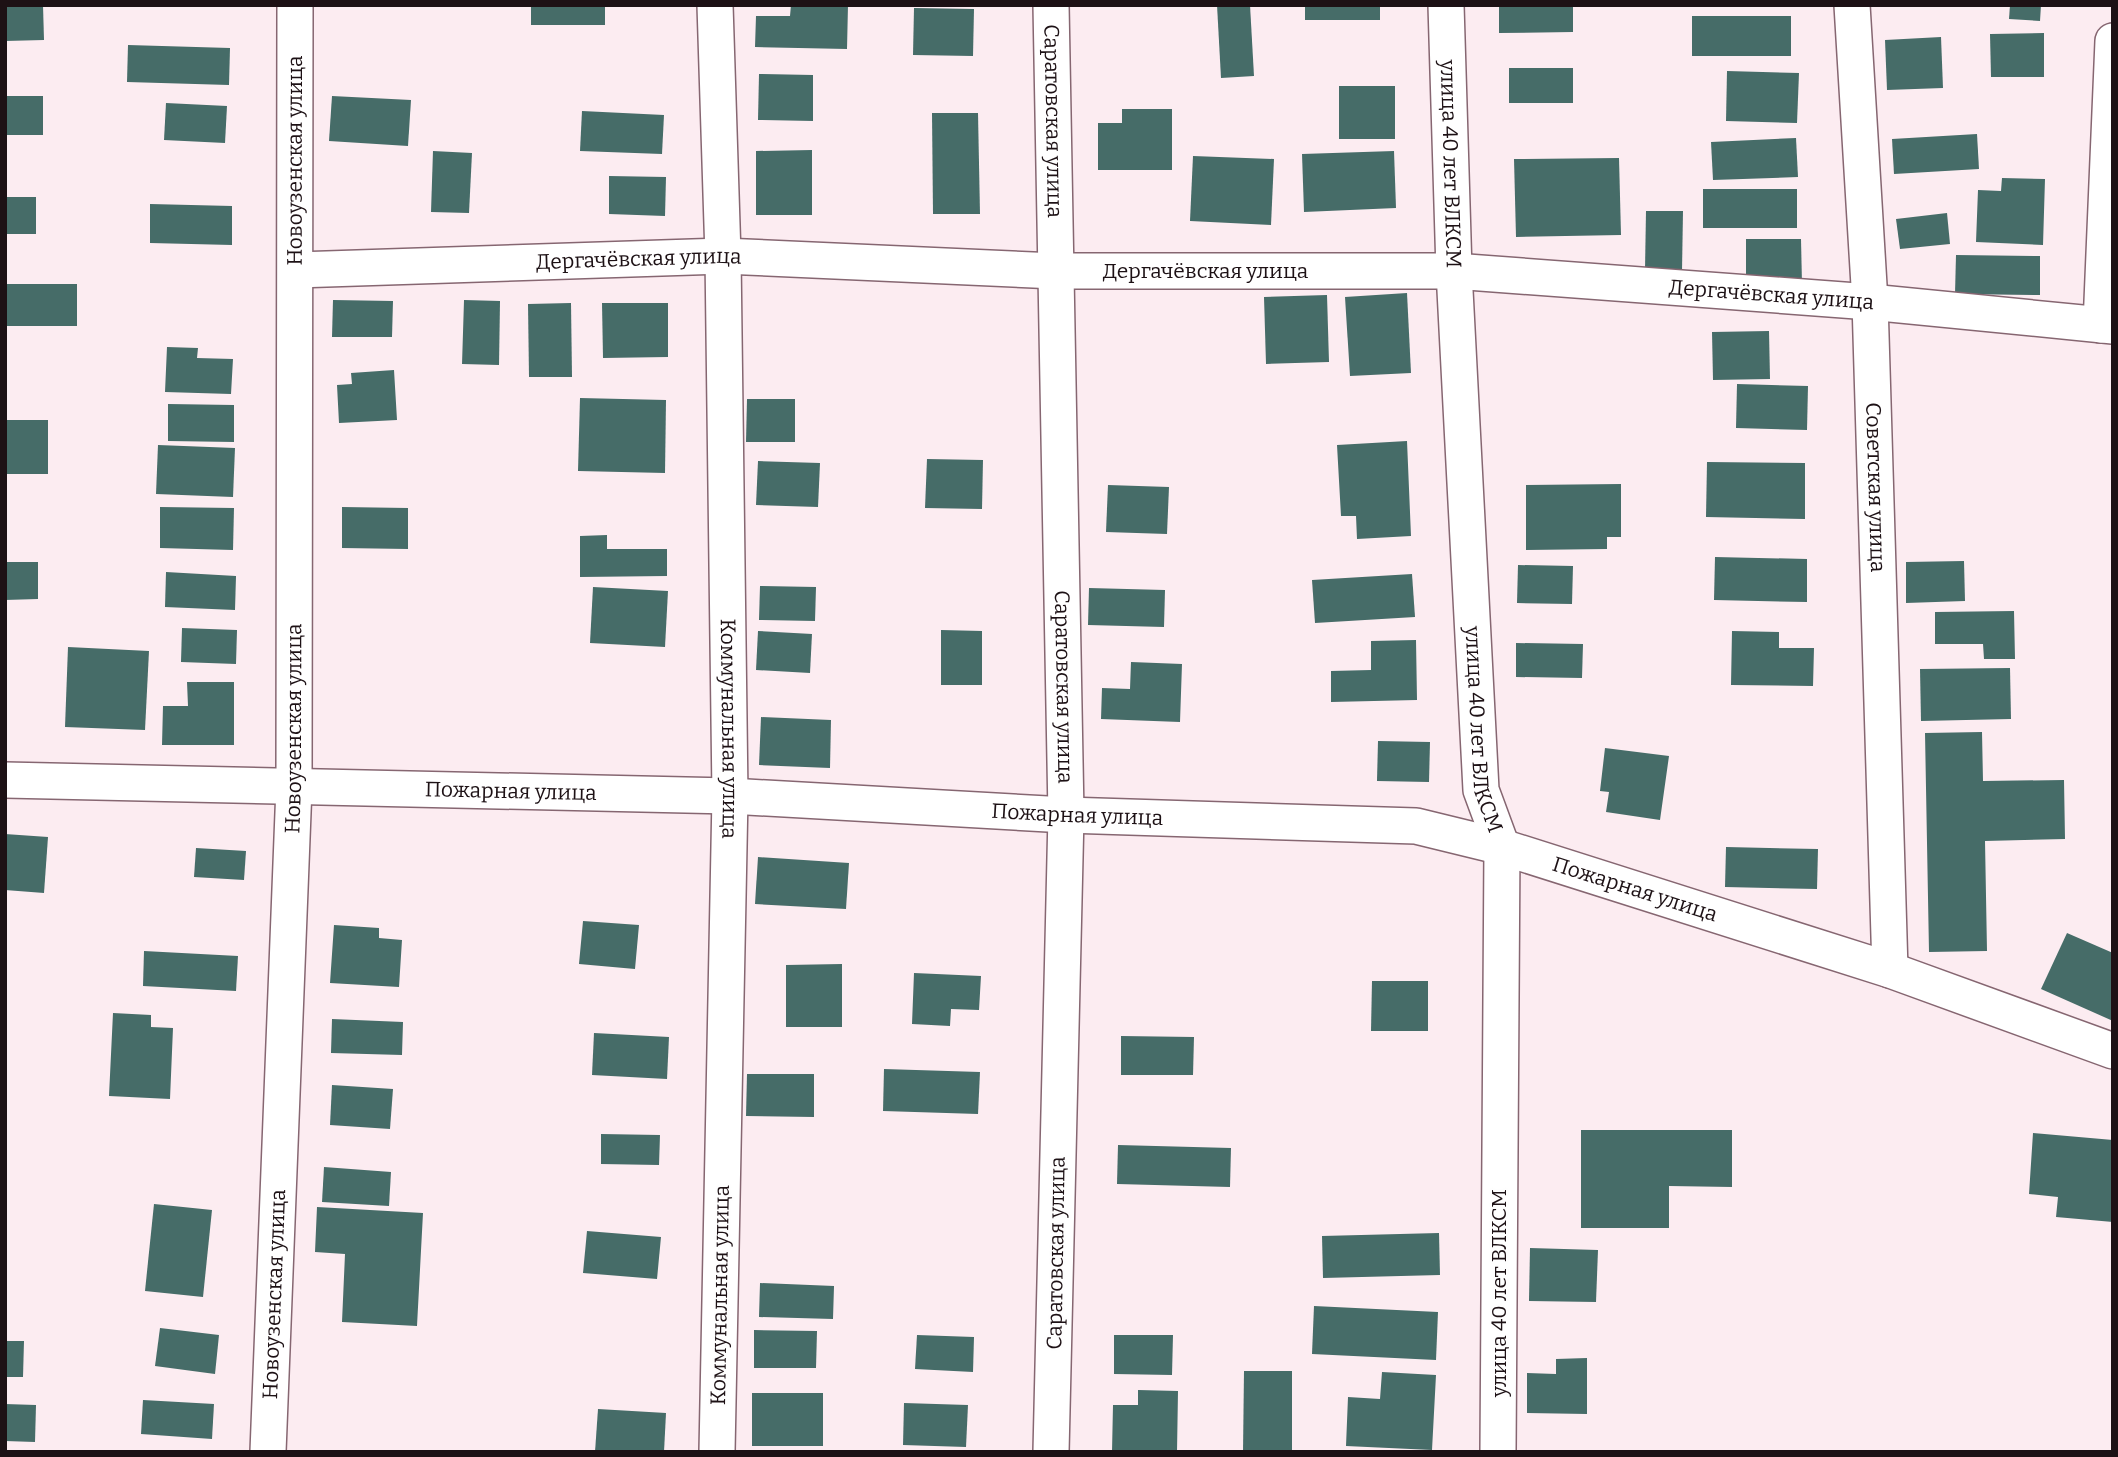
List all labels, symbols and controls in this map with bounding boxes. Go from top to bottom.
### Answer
street label: Саратовская улица [1038,24,1068,219]
street label: Новоузенская улица [282,55,308,266]
street label: улица 40 лет ВЛКСМ [1435,58,1467,268]
street label: Дергачёвская улица [536,243,743,275]
street label: Дергачёвская улица [1103,258,1309,284]
street label: Дергачёвская улица [1668,274,1876,315]
street label: Советская улица [1860,402,1891,573]
street label: Саратовская улица [1049,590,1078,784]
street label: Коммунальная улица [715,619,743,840]
street label: Новоузенская улица [279,623,307,834]
street label: улица 40 лет ВЛКСМ [1459,625,1509,836]
street label: Пожарная улица [425,776,598,806]
street label: Пожарная улица [991,798,1164,831]
street label: Пожарная улица [1549,851,1721,928]
street label: Саратовская улица [1041,1156,1071,1350]
street label: Коммунальная улица [705,1184,735,1405]
street label: Новоузенская улица [257,1188,291,1400]
street label: улица 40 лет ВЛКСМ [1486,1189,1512,1398]

